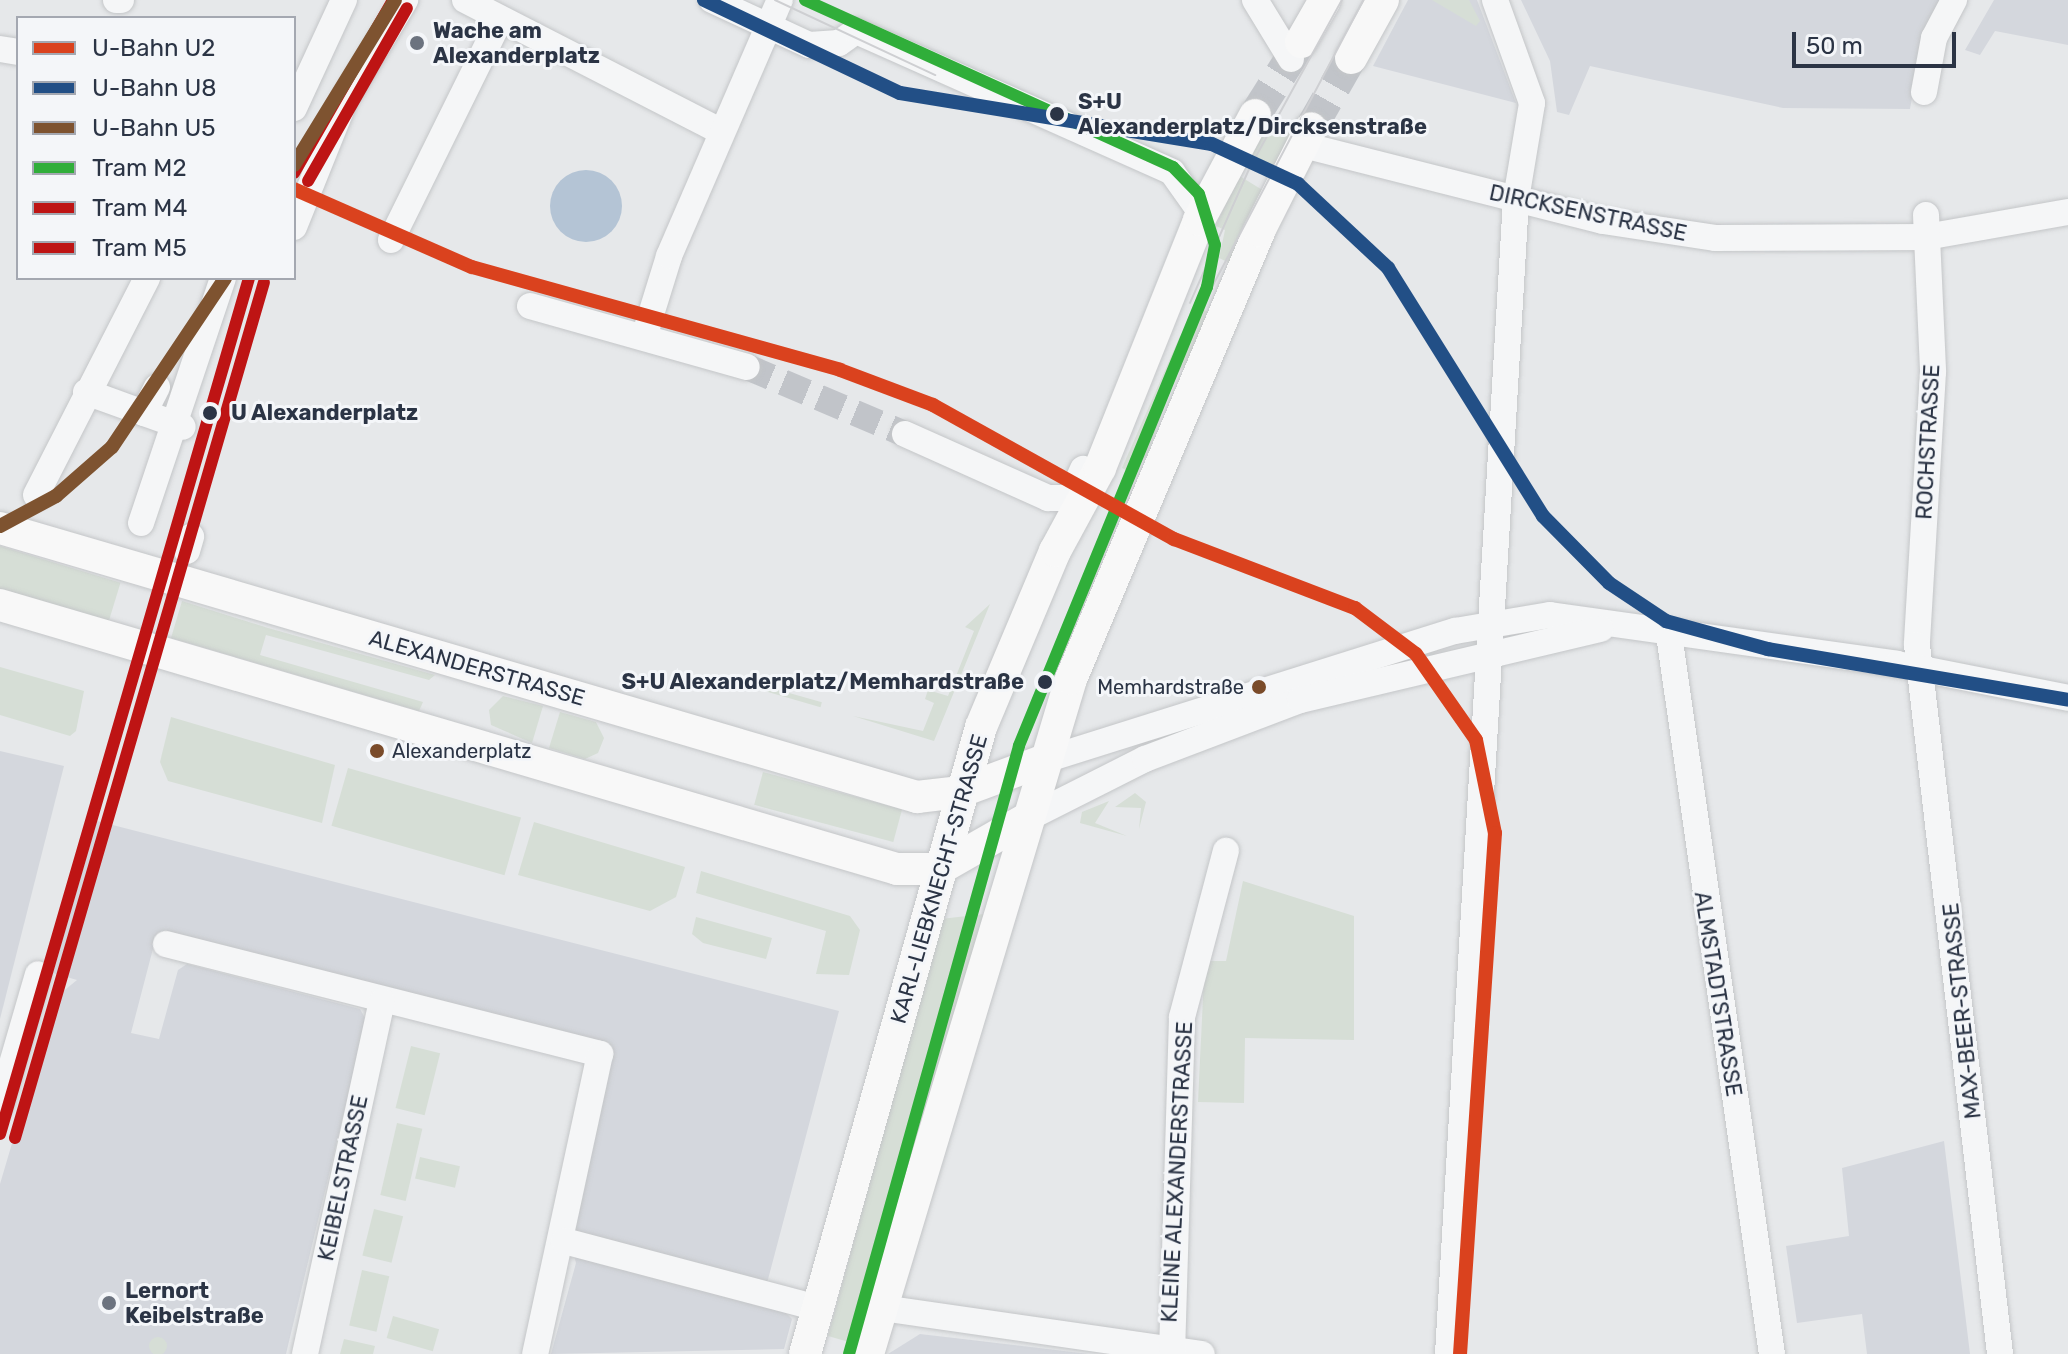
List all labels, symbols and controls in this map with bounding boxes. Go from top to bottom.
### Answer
legend [16,16,296,280]
scale bar [1796,16,1960,66]
place label: Wache am Alexanderplatz [433,17,600,68]
text: 50 m [1806,32,1863,60]
text: U-Bahn U2 [92,34,215,62]
marker: Wache am Alexanderplatz [408,34,426,52]
text: U-Bahn U8 [92,74,217,102]
place label: S+U Alexanderplatz/Dircksenstraße [1078,88,1427,140]
marker: S+U Alexanderplatz/Dircksenstraße [1043,100,1071,128]
text: U-Bahn U5 [92,114,216,142]
text: Tram M2 [92,154,186,182]
street label: DIRCKSENSTRASSE [1487,179,1689,247]
text: Tram M4 [92,194,187,222]
text: Tram M5 [92,234,187,262]
street label: ROCHSTRASSE [1911,364,1945,520]
marker: U Alexanderplatz [196,399,224,427]
place label: U Alexanderplatz [231,400,419,426]
street label: ALEXANDERSTRASSE [366,625,588,711]
marker: S+U Alexanderplatz/Memhardstraße [1031,668,1059,696]
place label: S+U Alexanderplatz/Memhardstraße [621,669,1024,695]
place label: Memhardstraße [1097,675,1244,699]
marker: Memhardstraße [1251,679,1267,695]
street label: KARL-LIEBKNECHT-STRASSE [885,731,993,1027]
place label: Alexanderplatz [392,739,531,763]
marker: Alexanderplatz [369,743,385,759]
street label: ALMSTADTSTRASSE [1689,890,1747,1098]
street label: MAX-BEER-STRASSE [1938,902,1986,1120]
street label: KLEINE ALEXANDERSTRASSE [1156,1020,1198,1324]
street label: KEIBELSTRASSE [313,1093,373,1263]
place label: Lernort Keibelstraße [125,1277,264,1328]
marker: Lernort Keibelstraße [100,1294,118,1312]

